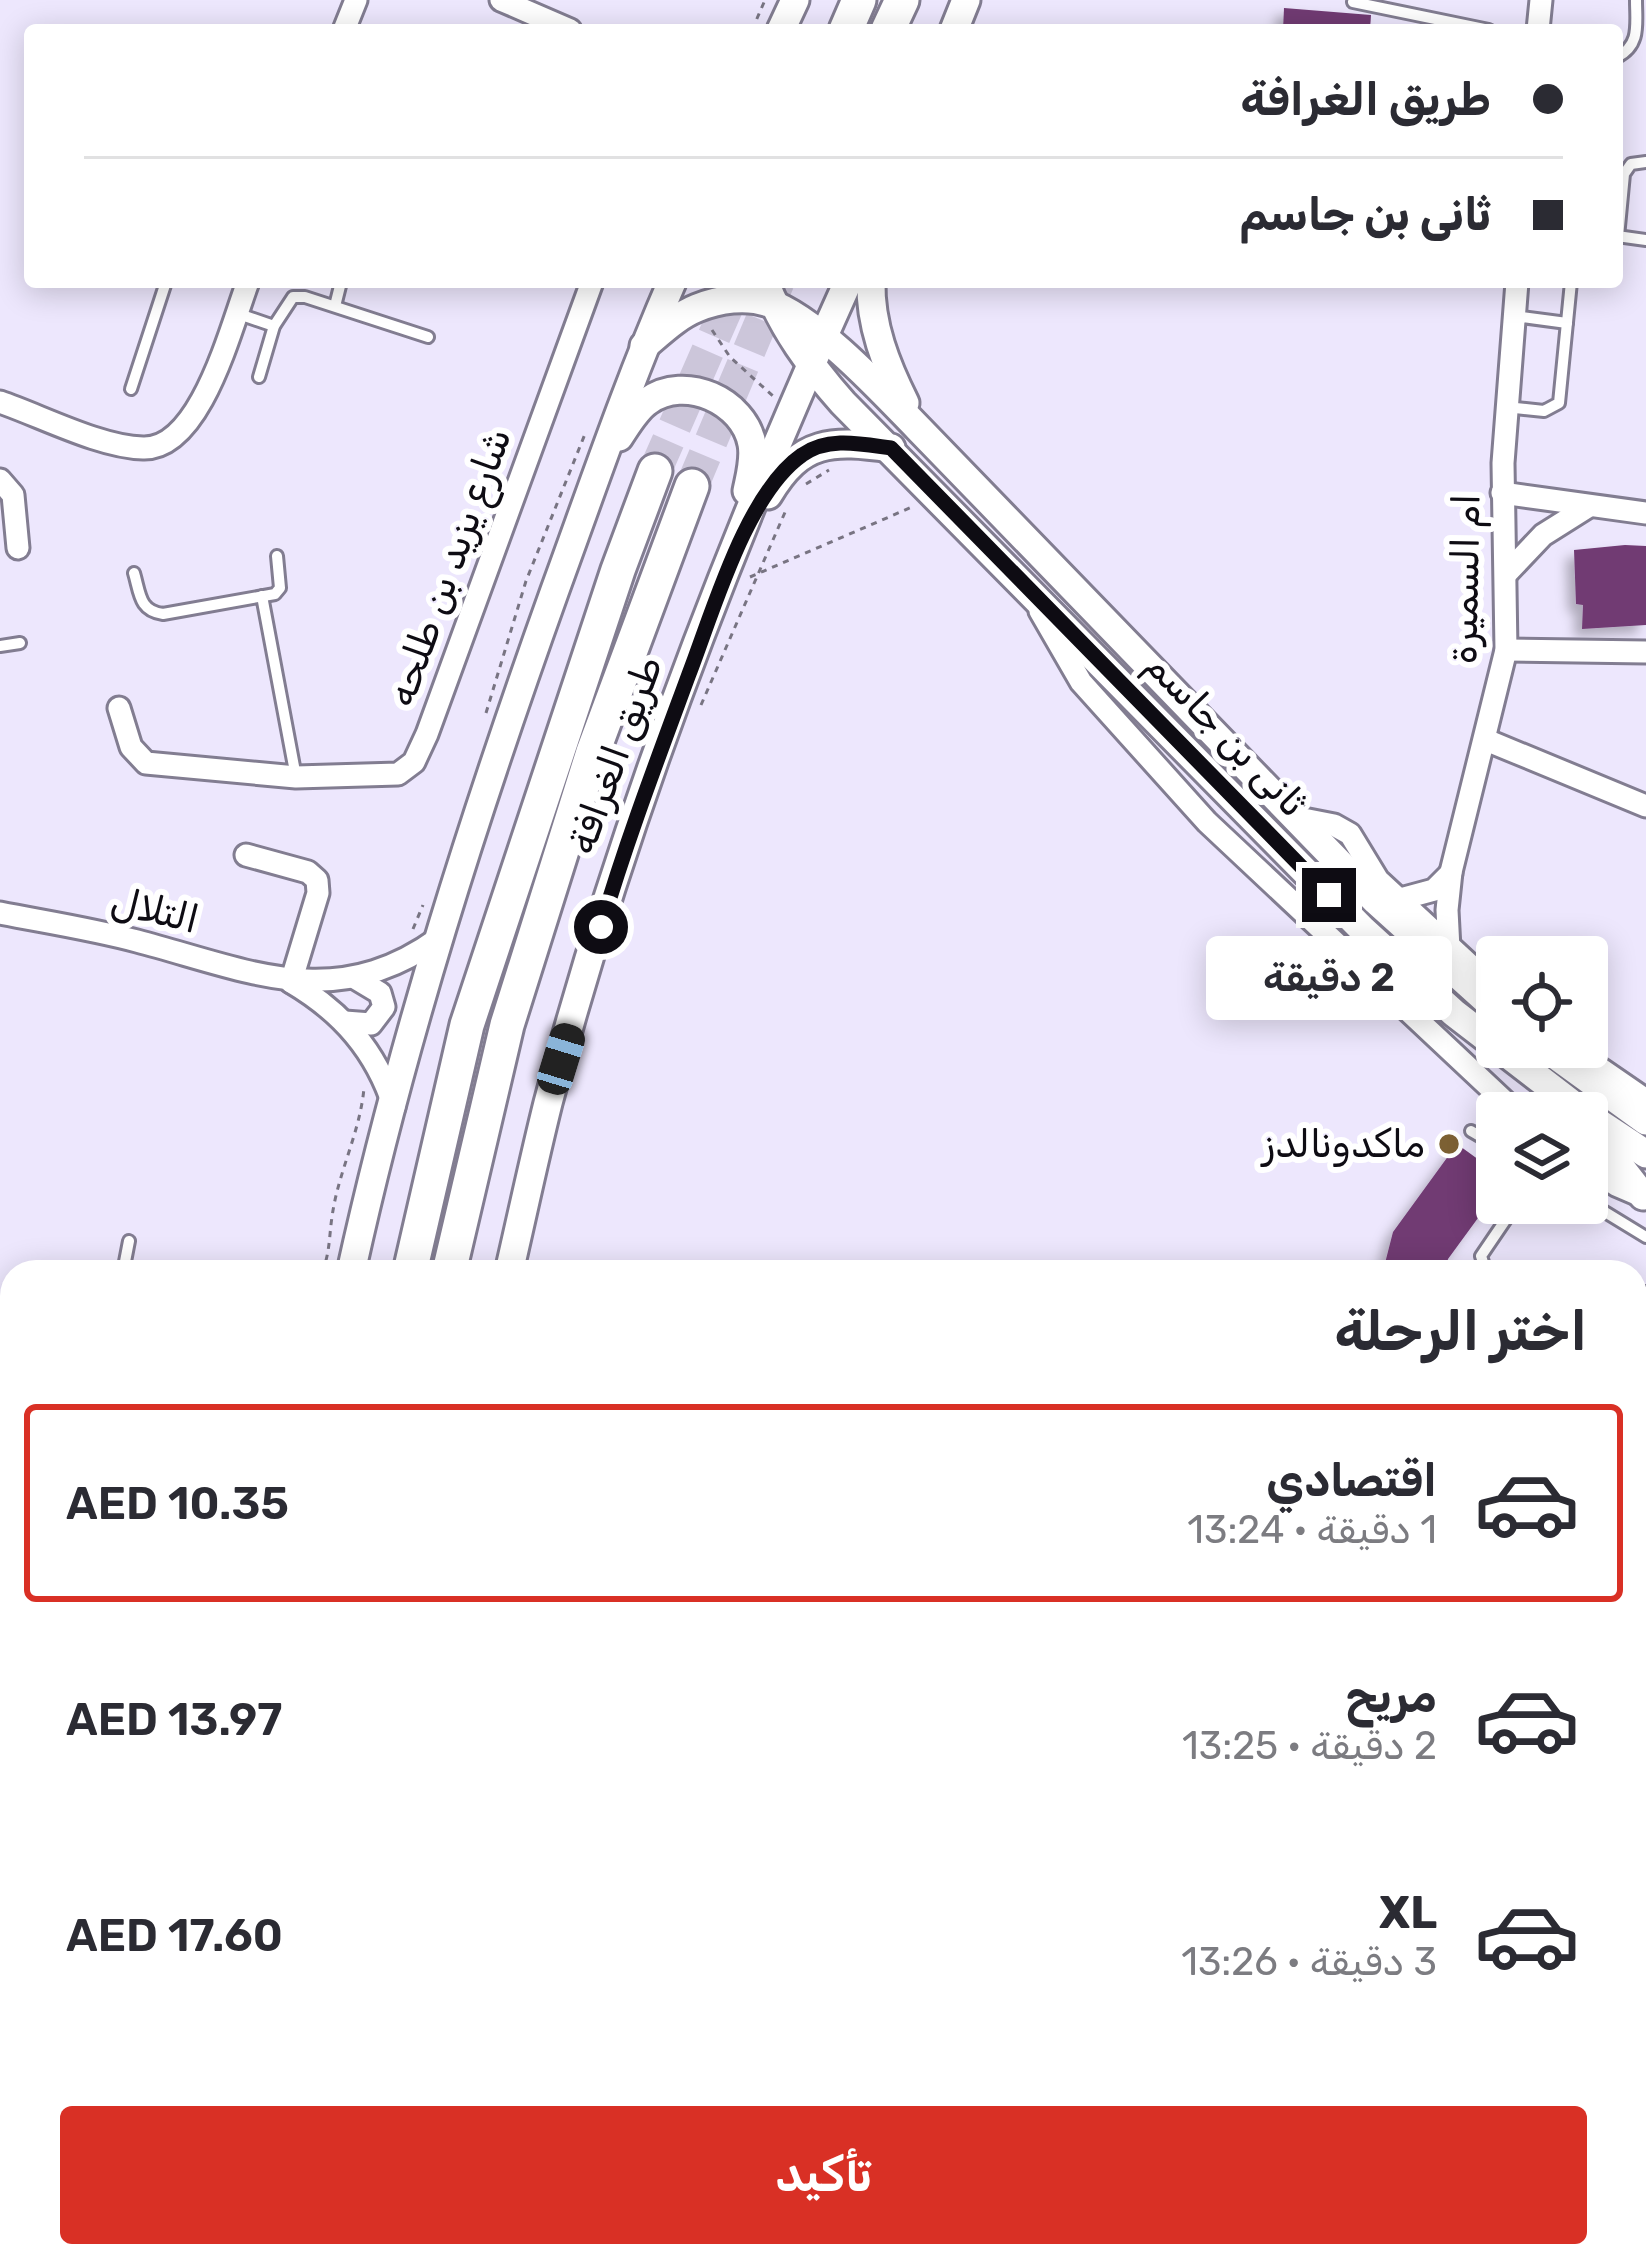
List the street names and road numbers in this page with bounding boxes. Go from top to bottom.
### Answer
street label: شارع يزيد بن طلحه [377,422,524,714]
street label: ام السميرة [1441,493,1491,665]
street label: ثانى بن جاسم [1135,642,1316,827]
street label: طريق الغرافة [558,650,672,860]
street label: التلال [107,877,203,943]

